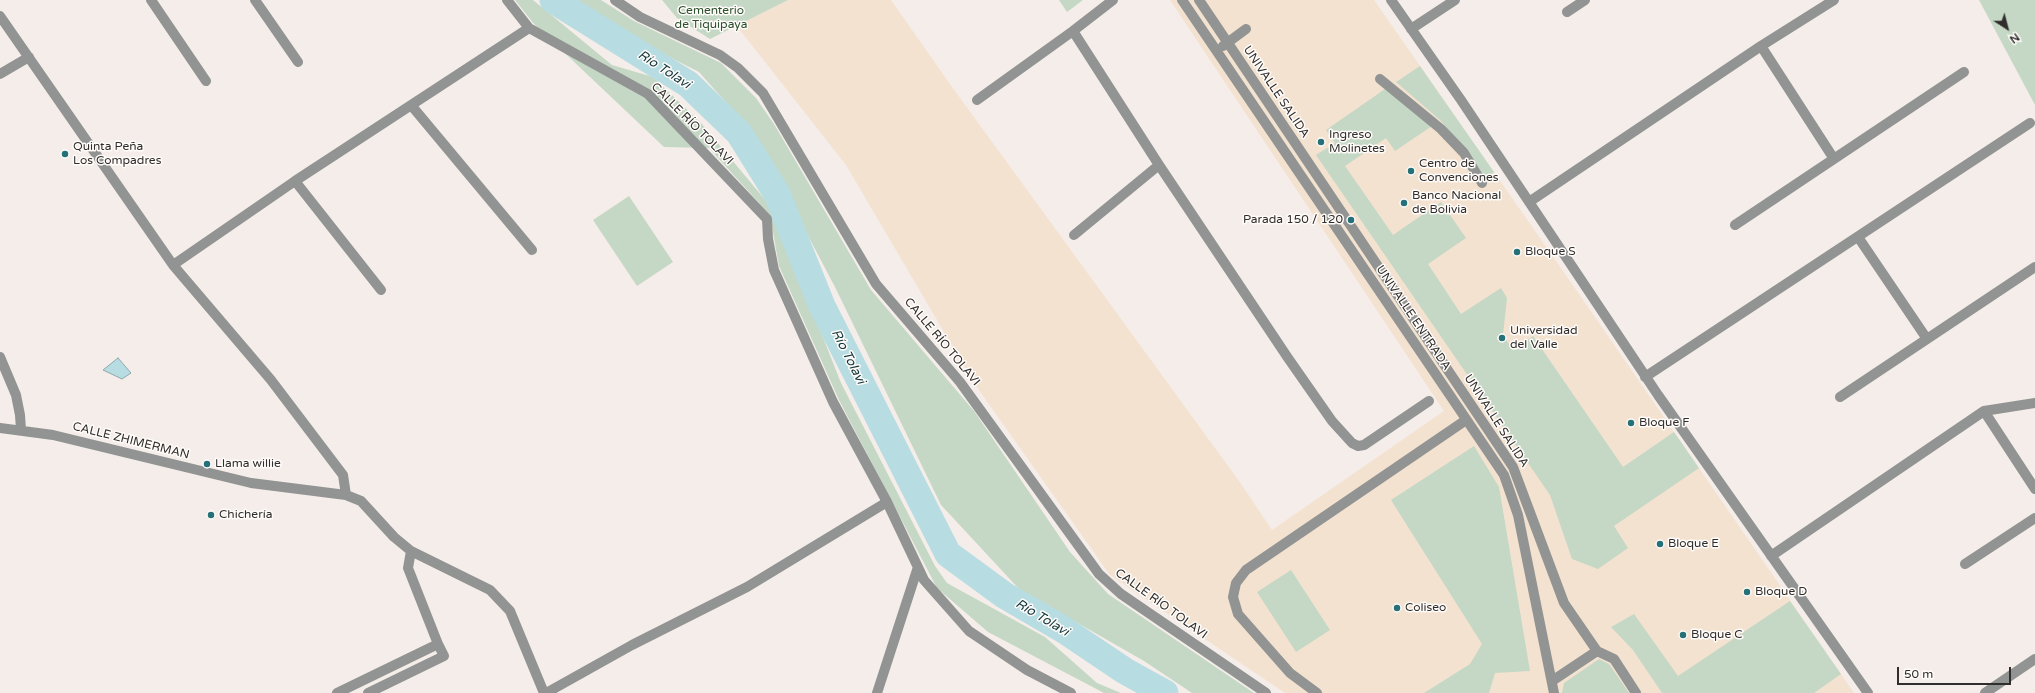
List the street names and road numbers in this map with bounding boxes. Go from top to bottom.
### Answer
street label: UNIVALLE SALIDA [1240,43,1312,141]
street label: CALLE RÍO TOLAVI [648,80,736,168]
street label: UNIVALLE ENTRADA [1373,263,1453,373]
street label: CALLE RÍO TOLAVI [901,295,983,389]
street label: UNIVALLE SALIDA [1461,372,1531,470]
street label: CALLE ZHIMERMAN [71,419,191,463]
street label: CALLE RÍO TOLAVI [1112,566,1210,642]

